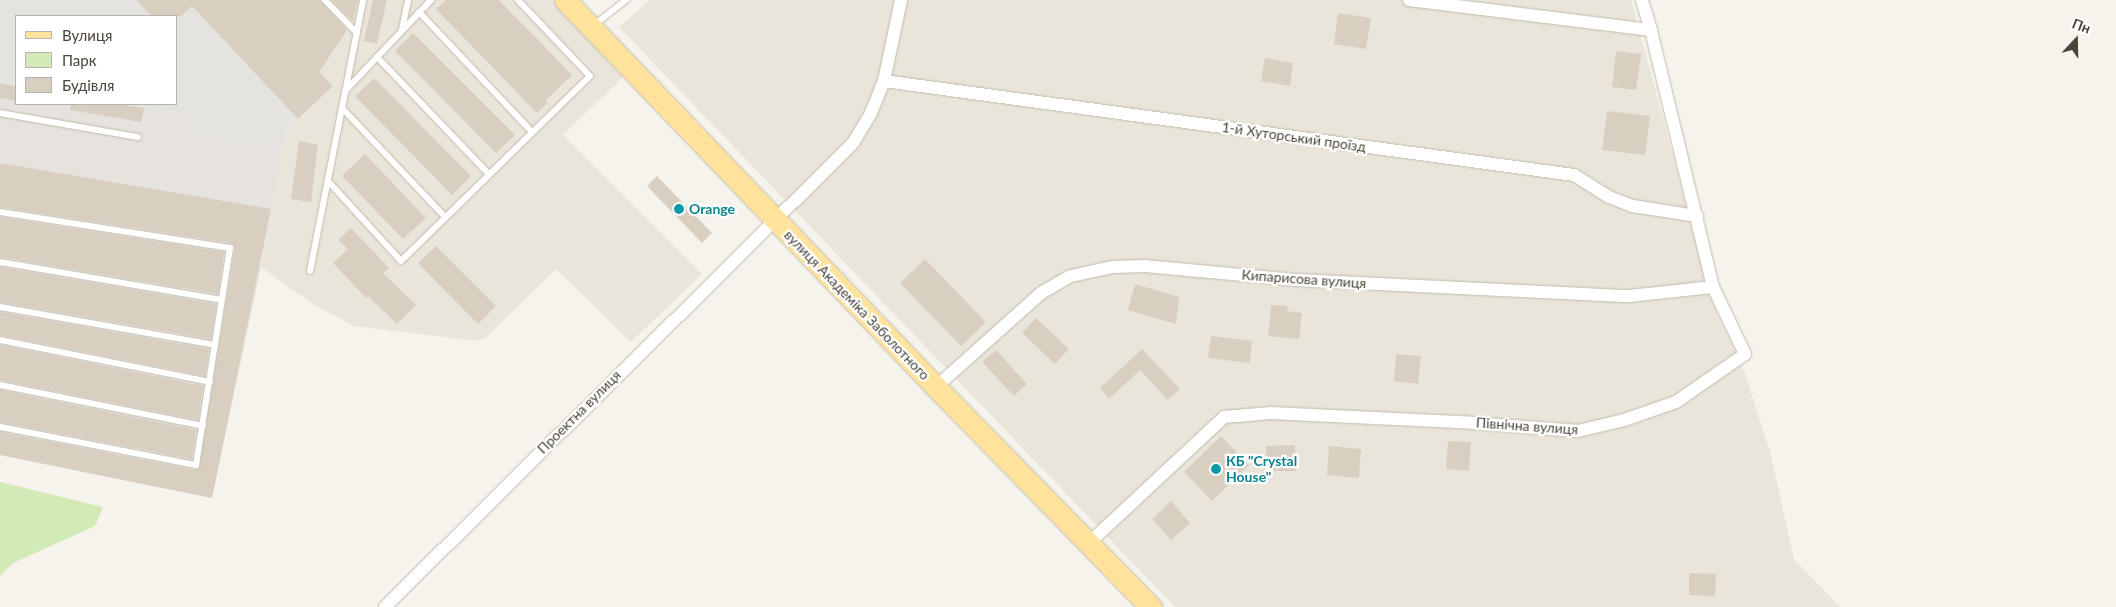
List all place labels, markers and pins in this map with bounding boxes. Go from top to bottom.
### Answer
place label: Orange [689,201,735,217]
marker: Orange [673,203,685,215]
place label: КБ "Crystal House" [1226,453,1297,486]
marker: КБ "Crystal House" [1210,463,1222,475]

